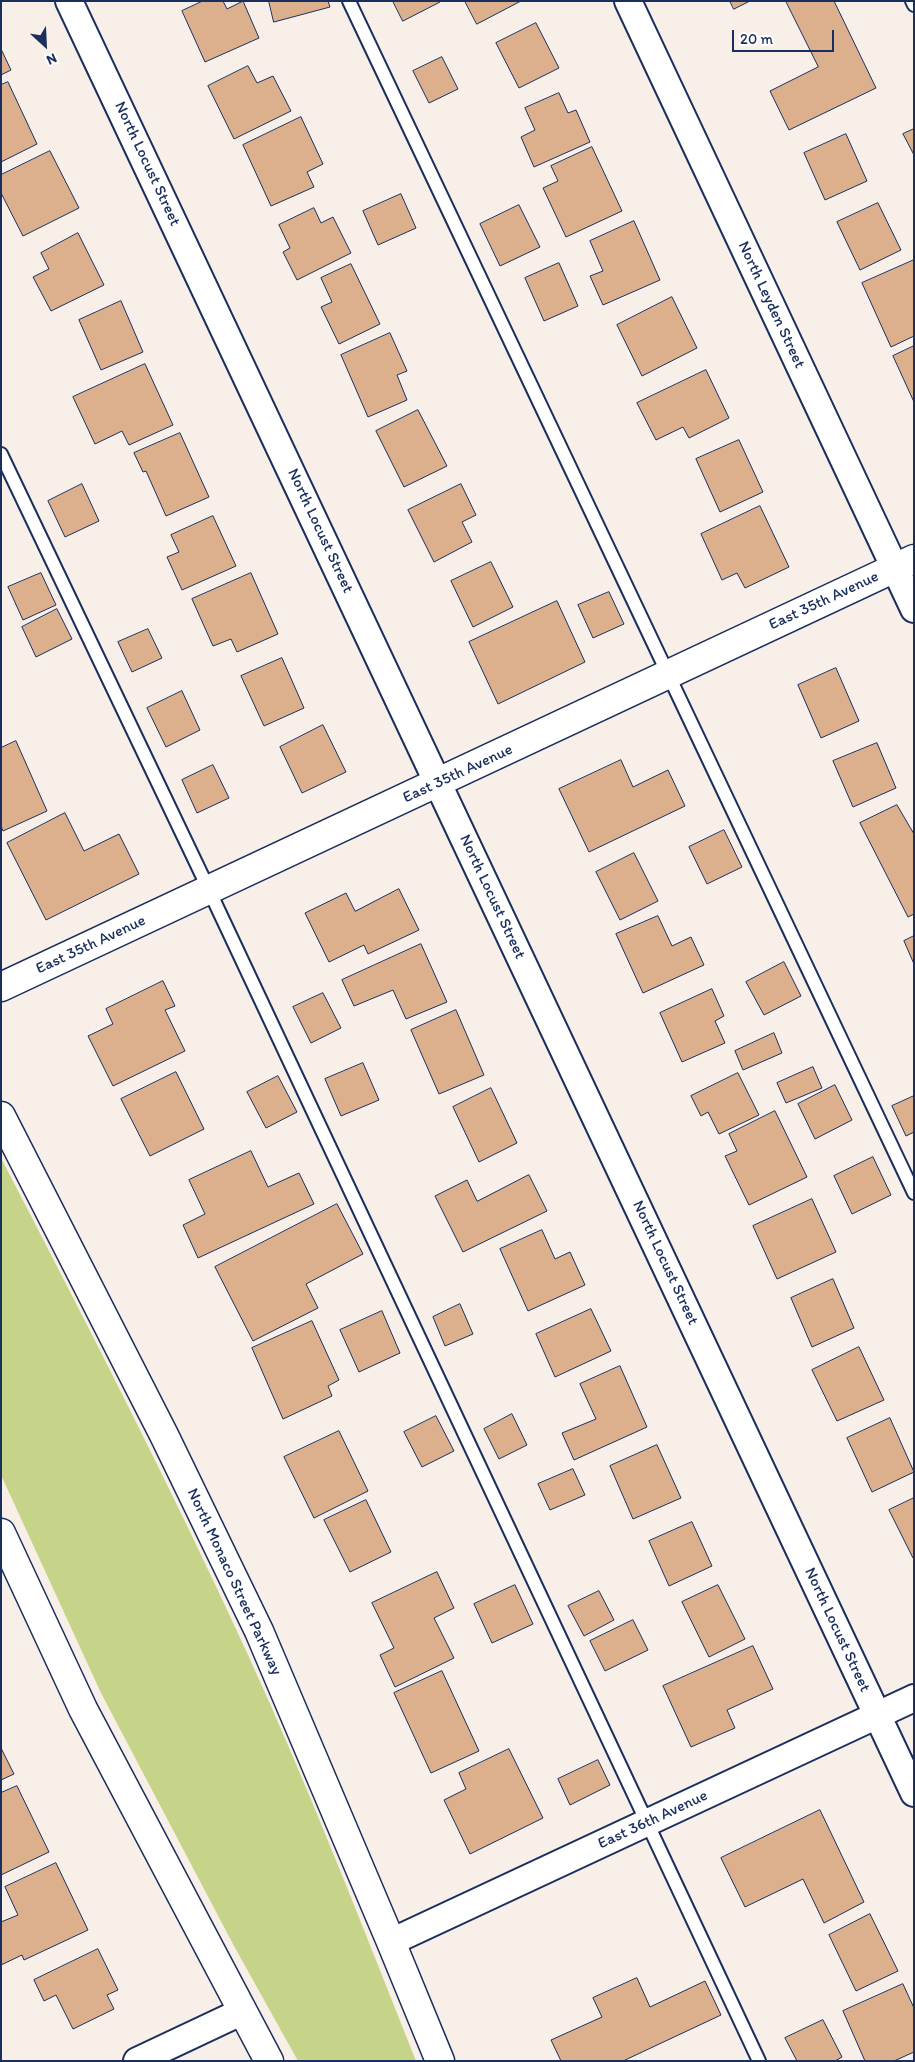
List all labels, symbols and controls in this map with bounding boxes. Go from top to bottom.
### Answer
north arrow [20,20,70,70]
scale bar [735,20,838,52]
text: 20 m [740,30,773,48]
text: N [44,49,59,69]
street label: North Locust Street [110,99,184,229]
street label: North Leyden Street [733,239,809,371]
street label: North Locust Street [283,466,357,596]
street label: East 35th Avenue [766,567,882,635]
street label: East 35th Avenue [400,740,516,808]
street label: North Locust Street [455,832,529,962]
street label: East 35th Avenue [33,911,149,979]
street label: North Locust Street [628,1198,702,1328]
street label: North Monaco Street Parkway [182,1486,286,1678]
street label: North Locust Street [800,1565,874,1695]
street label: East 36th Avenue [595,1786,711,1854]

